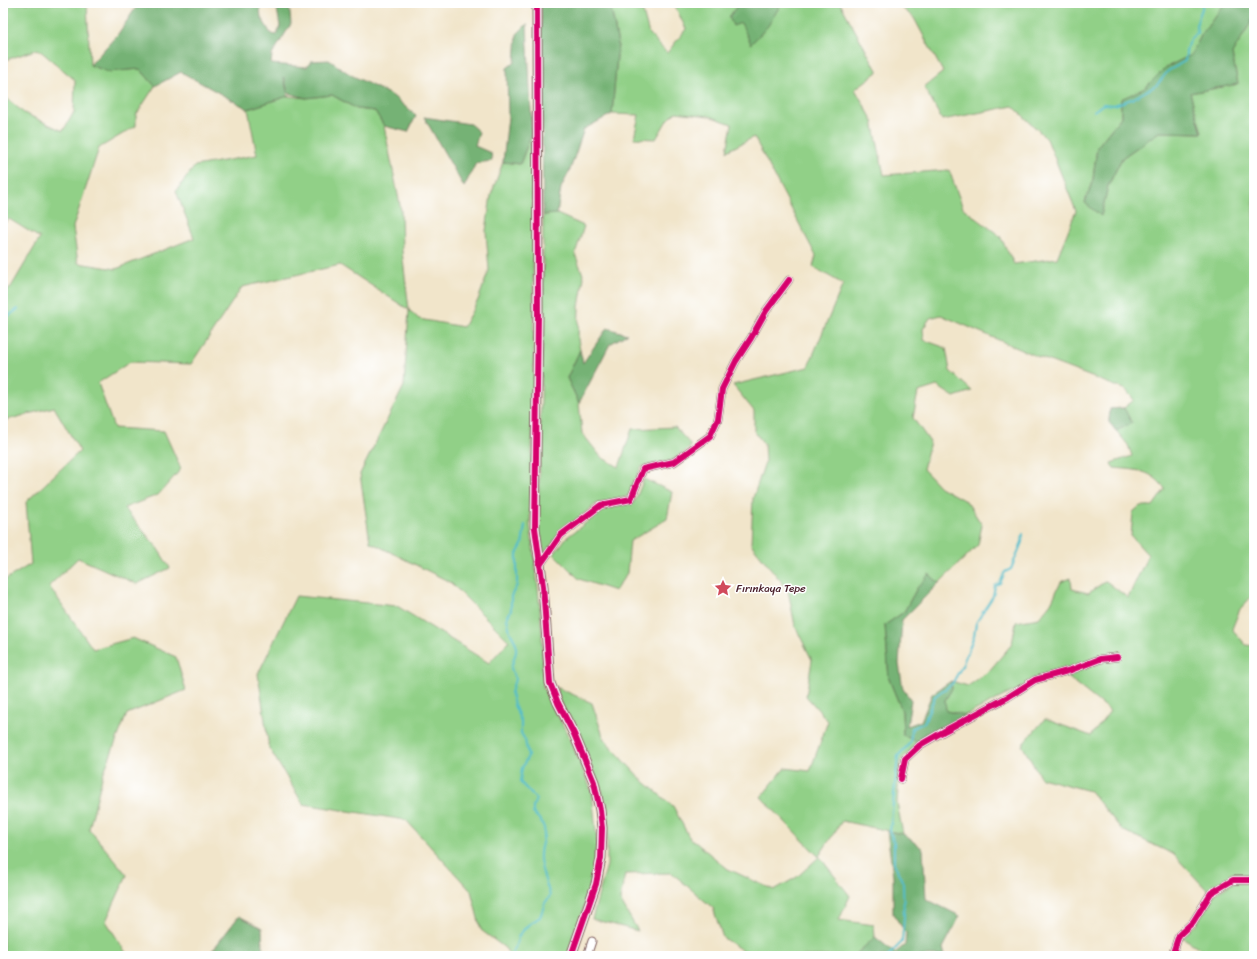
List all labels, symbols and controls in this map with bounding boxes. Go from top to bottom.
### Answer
place icon: Fırınkaya Tepe [713,578,733,598]
place label: Fırınkaya Tepe [736,579,806,598]

